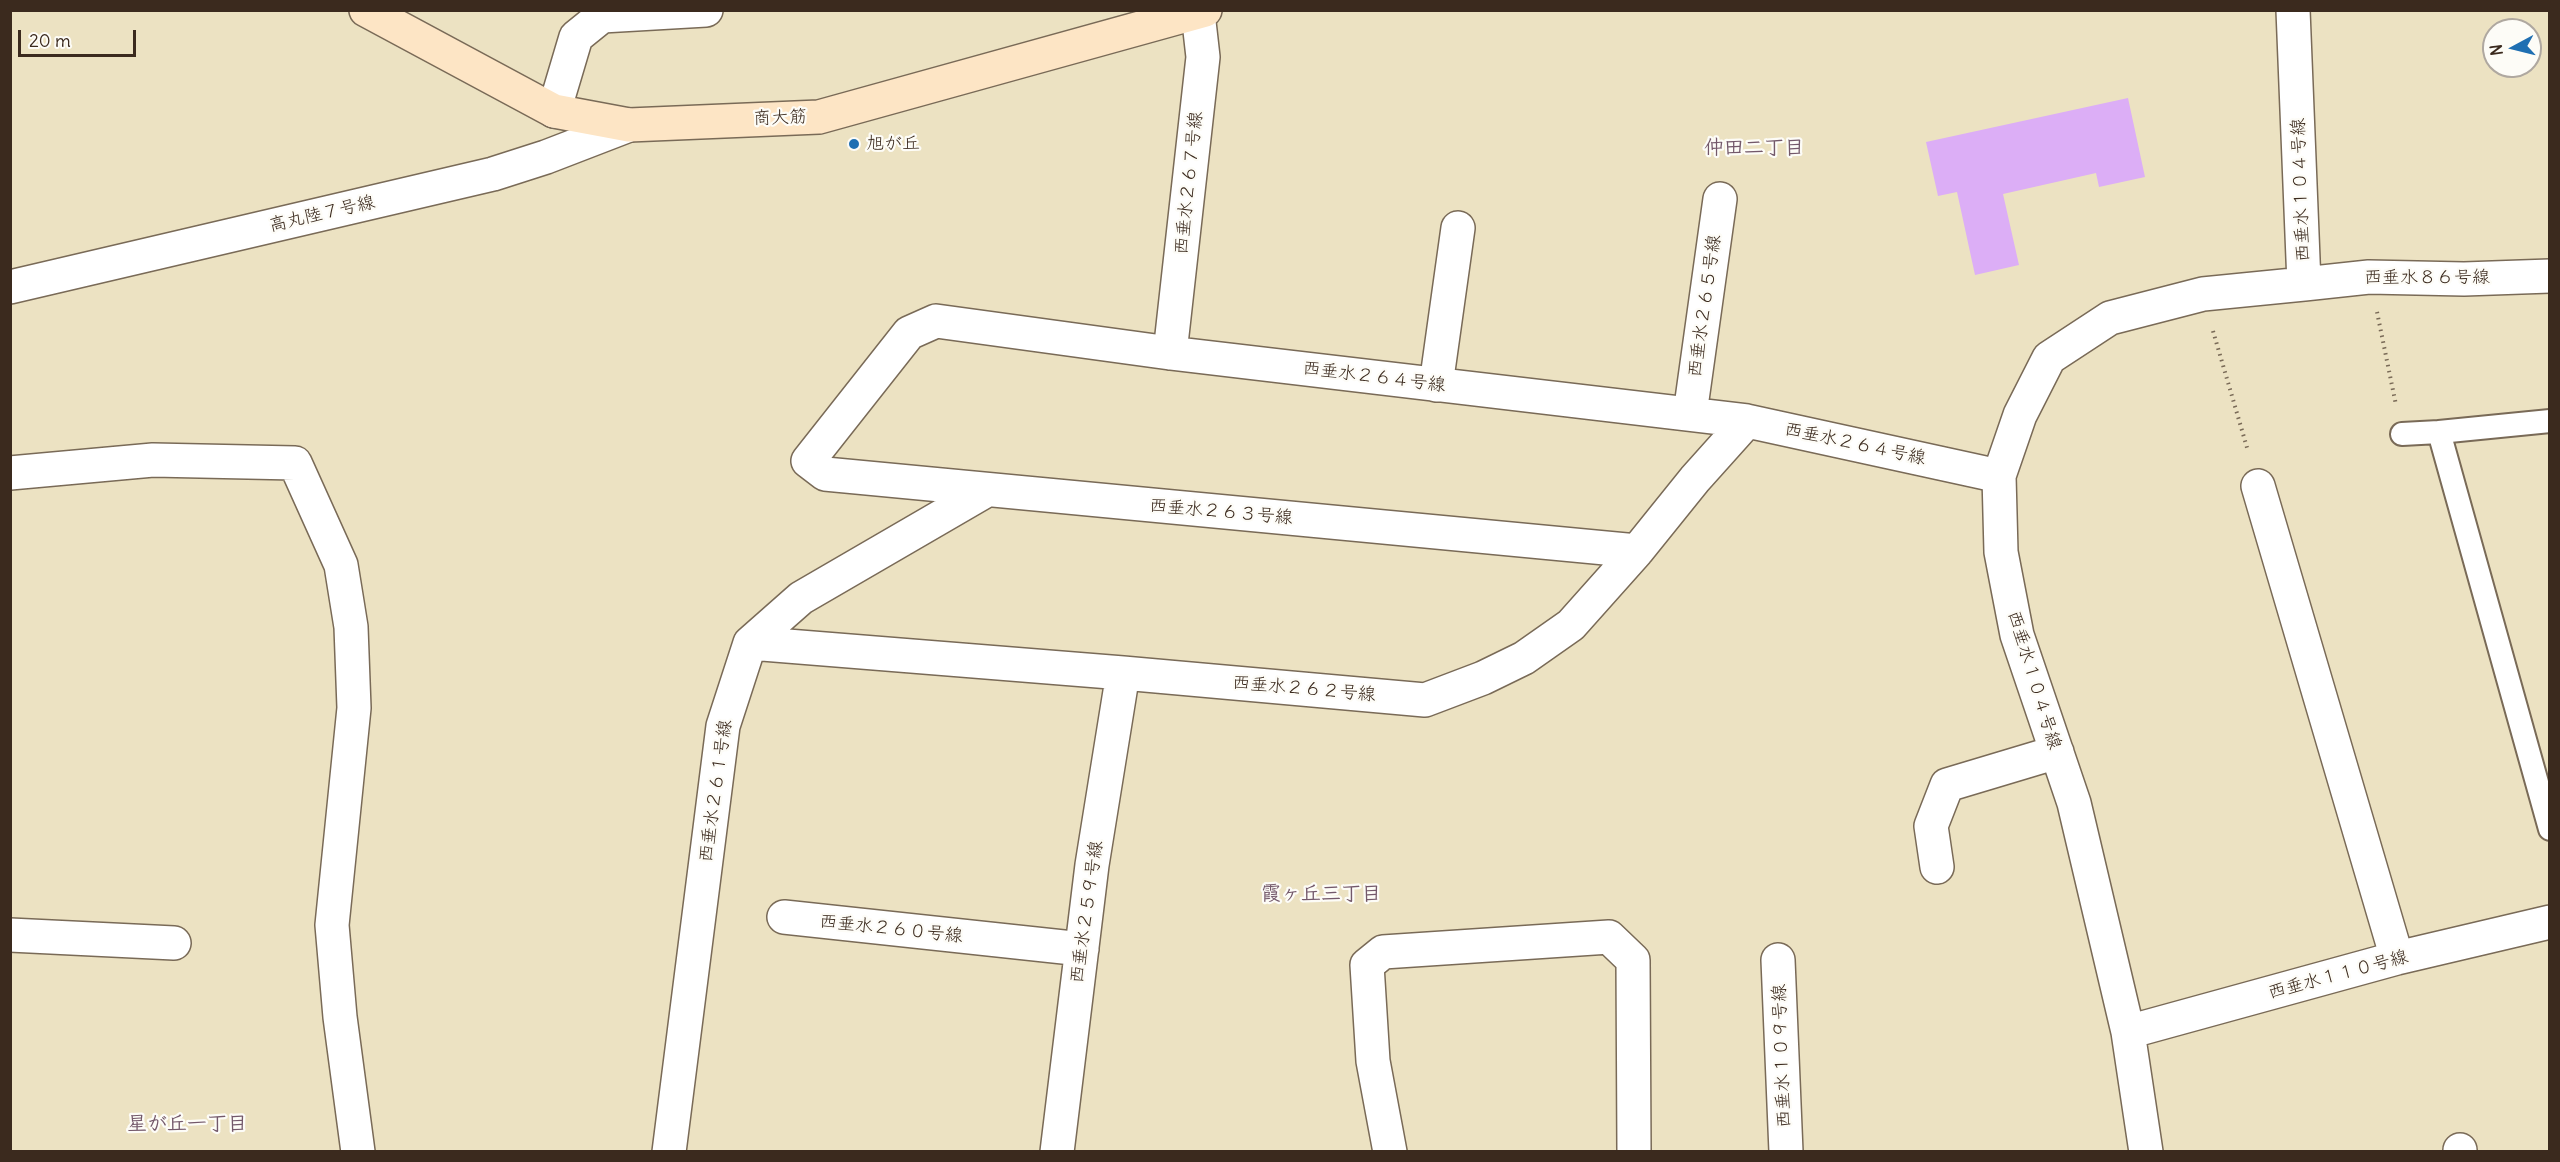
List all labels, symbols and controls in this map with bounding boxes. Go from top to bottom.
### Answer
scale bar [21,18,140,56]
north arrow [2482,18,2542,78]
text: 20 m [29,29,71,52]
text: N [2486,43,2507,57]
street label: 商大筋 [753,106,807,130]
street label: 西垂水２６７号線 [1171,110,1207,256]
street label: 西垂水１０４号線 [2288,118,2314,262]
place label: 旭が丘 [866,133,920,155]
district label: 仲田二丁目 [1704,136,1804,160]
marker: 旭が丘 [847,137,861,151]
street label: 高丸陸７号線 [267,191,377,237]
street label: 西垂水２６５号線 [1684,233,1726,379]
street label: 西垂水８６号線 [2364,267,2490,289]
street label: 西垂水２６４号線 [1301,358,1447,396]
street label: 西垂水２６４号線 [1782,418,1928,470]
street label: 西垂水２６３号線 [1148,495,1294,529]
street label: 西垂水１０４号線 [2003,608,2065,752]
street label: 西垂水２６２号線 [1231,672,1377,706]
street label: 西垂水２６１号線 [695,718,737,864]
street label: 西垂水２５９号線 [1066,839,1108,985]
district label: 霞ヶ丘三丁目 [1261,882,1381,906]
street label: 西垂水２６０号線 [818,911,964,947]
street label: 西垂水１１０号線 [2266,946,2410,1004]
street label: 西垂水１０９号線 [1769,984,1795,1128]
district label: 星が丘一丁目 [127,1112,247,1136]

